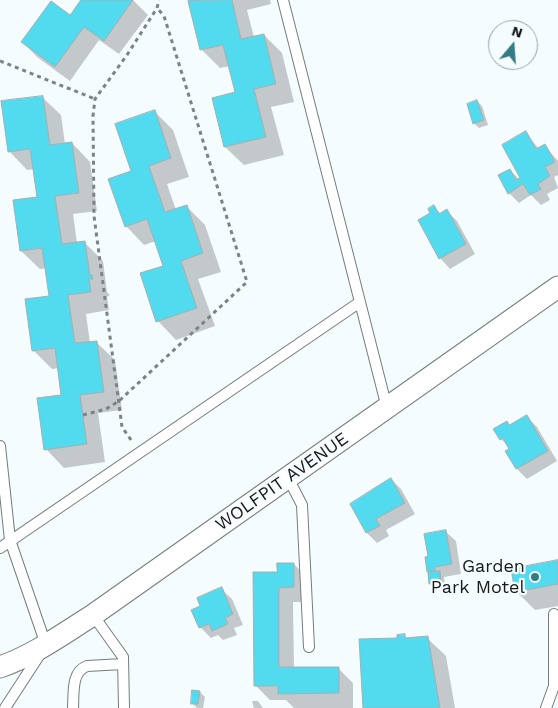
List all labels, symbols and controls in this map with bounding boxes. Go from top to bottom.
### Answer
north arrow [488,20,538,70]
text: N [510,22,525,41]
street label: WOLFPIT AVENUE [211,428,353,536]
place label: Garden Park Motel [431,556,525,598]
marker: Garden Park Motel [529,571,541,583]

